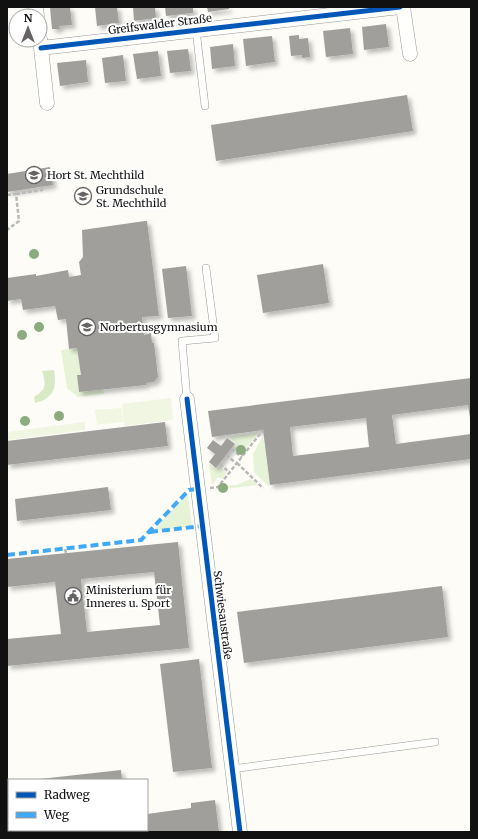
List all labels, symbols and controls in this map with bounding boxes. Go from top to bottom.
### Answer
north arrow [8,8,48,48]
text: N [24,11,33,25]
street label: Greifswalder Straße [107,11,213,37]
school or university icon: Hort St. Mechthild [24,165,44,185]
place label: Hort St. Mechthild [47,168,145,182]
place label: Grundschule St. Mechthild [96,183,167,210]
school or university icon: Grundschule St. Mechthild [73,186,93,206]
school or university icon: Norbertusgymnasium [77,317,97,337]
place label: Norbertusgymnasium [100,320,218,334]
street label: Schwiesaustraße [211,570,235,661]
place label: Ministerium für Inneres u. Sport [86,583,171,610]
public building icon: Ministerium für Inneres u. Sport [63,586,83,606]
legend [8,779,148,831]
text: Radweg [44,787,90,802]
text: Weg [43,807,70,822]

